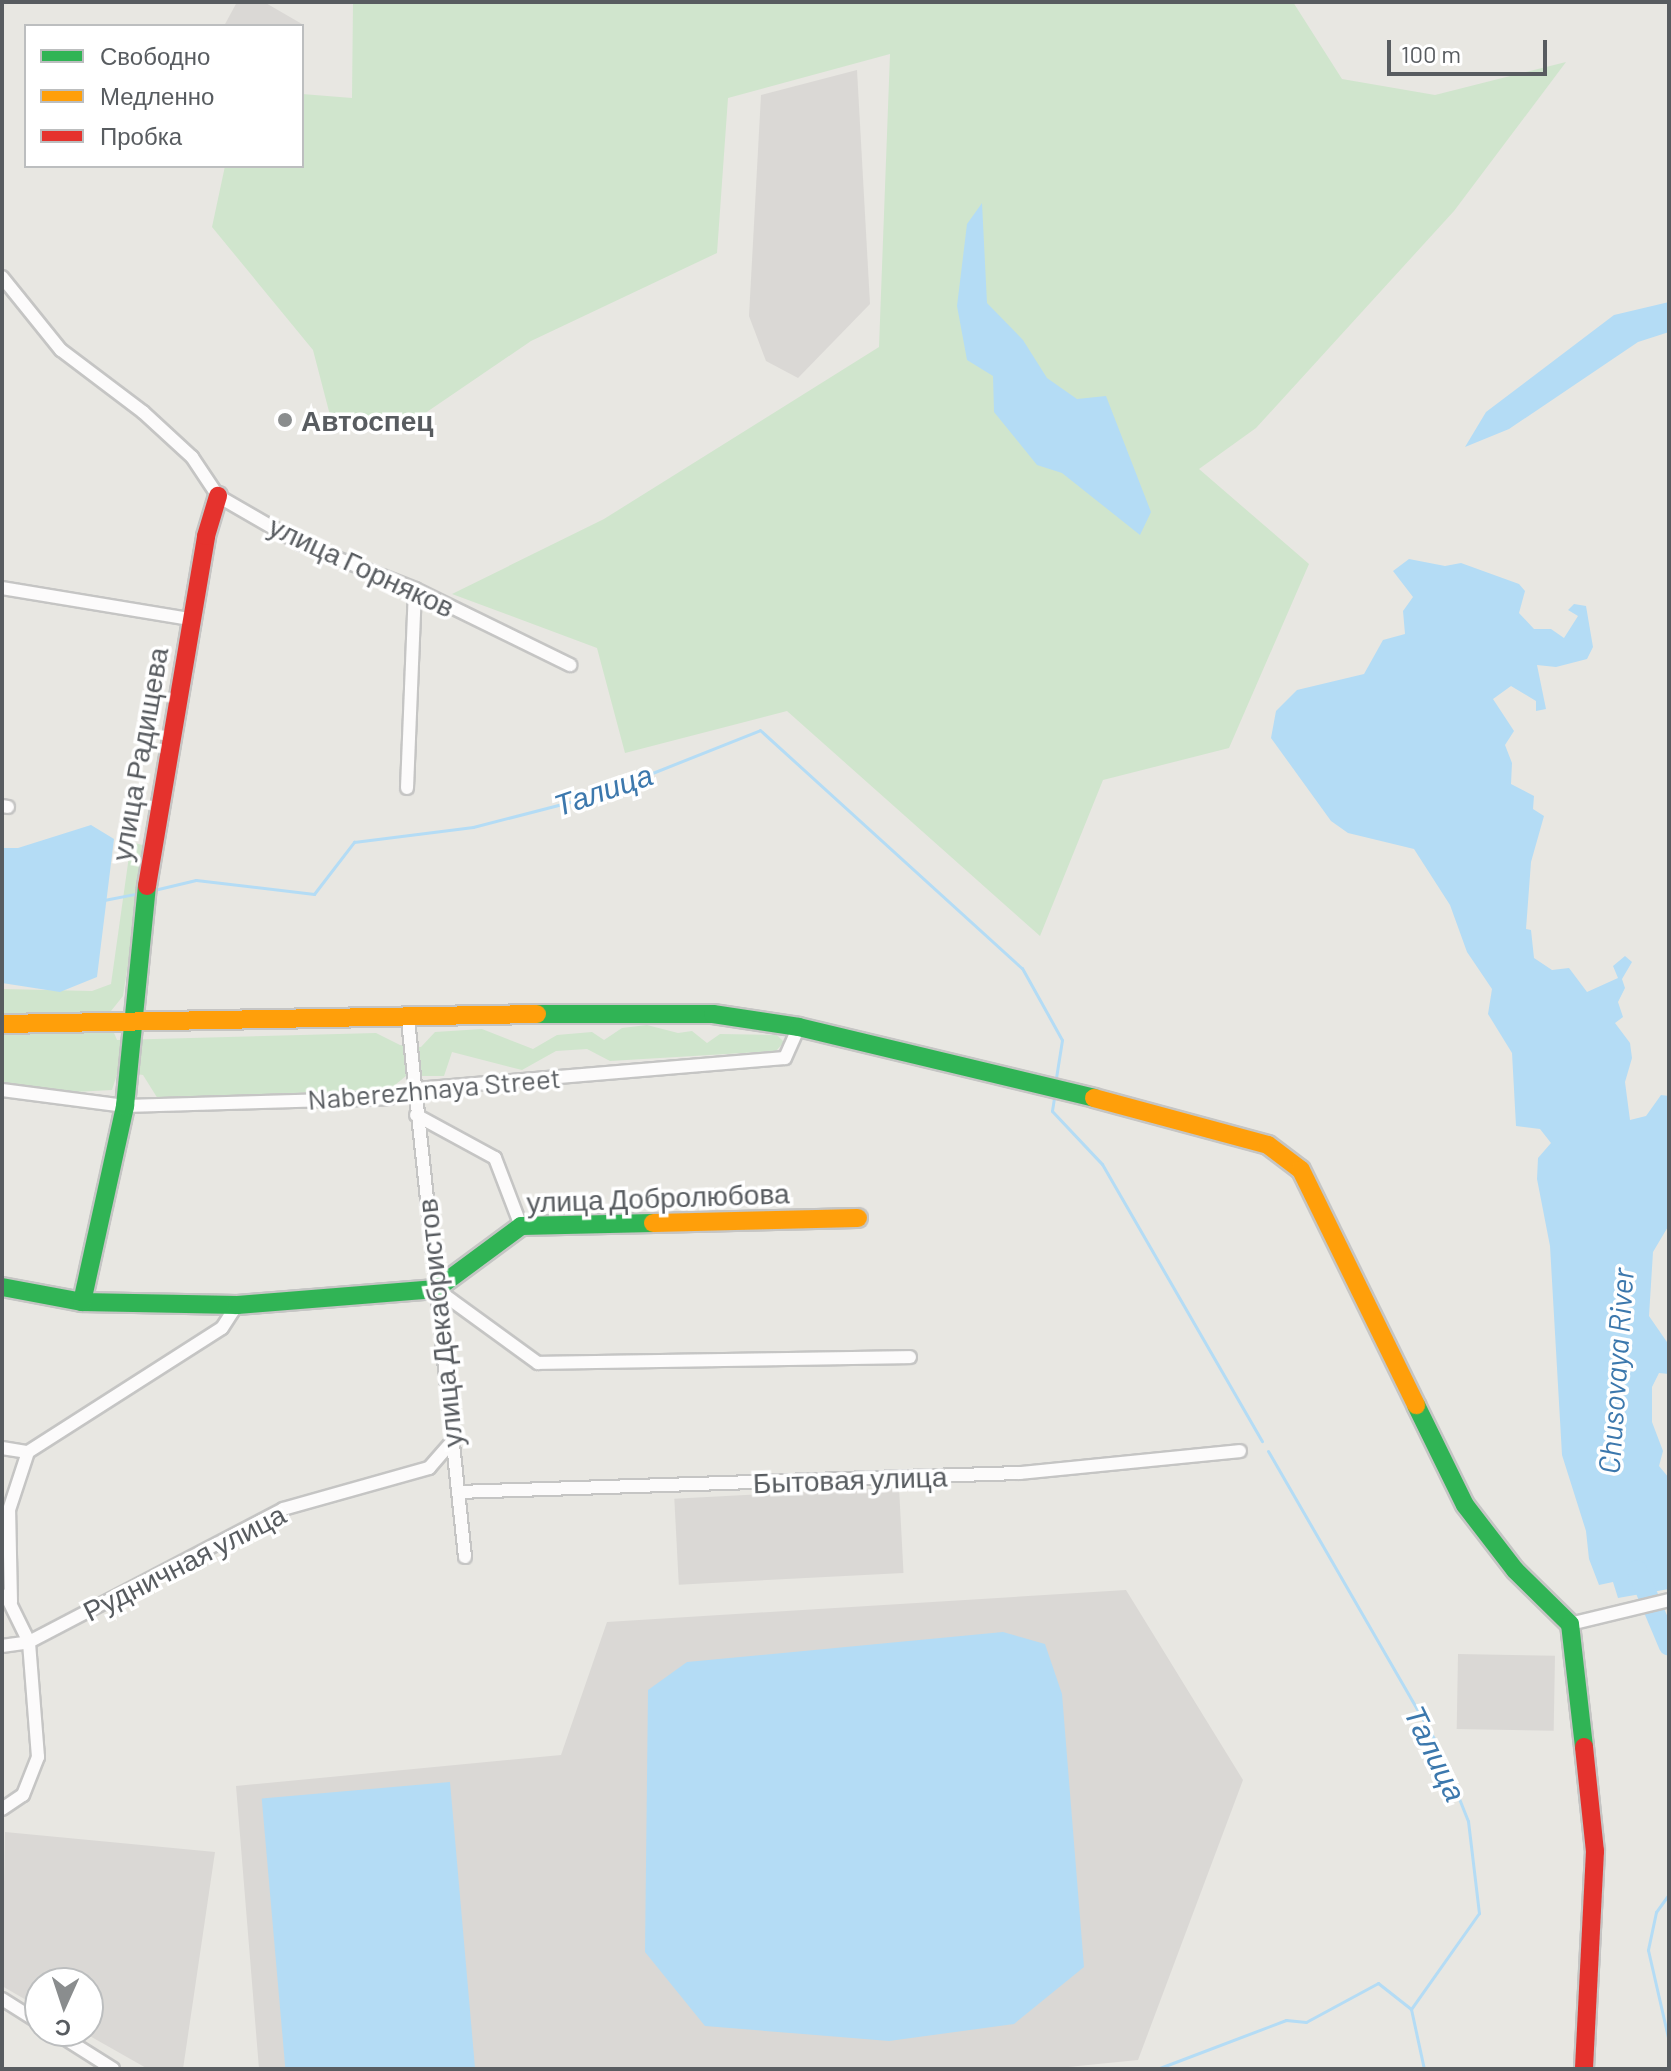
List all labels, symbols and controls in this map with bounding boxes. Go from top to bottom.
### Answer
legend [24,24,304,168]
scale bar [1391,24,1551,74]
text: 100 m [1401,39,1461,68]
text: Свободно [100,41,210,70]
text: Медленно [100,81,214,110]
text: Пробка [100,121,182,150]
place label: Автоспец [301,403,433,437]
marker: Автоспец [276,411,294,429]
street label: улица Горняков [264,508,460,624]
street label: улица Радищева [104,645,174,863]
water label: Талица [549,755,657,823]
street label: Naberezhnaya Street [306,1060,562,1116]
street label: улица Добролюбова [526,1176,790,1218]
street label: улица Декабристов [409,1197,469,1449]
water label: Chusovaya River [1590,1267,1640,1475]
street label: Бытовая улица [752,1459,948,1499]
street label: Рудничная улица [77,1497,291,1627]
water label: Талица [1398,1699,1474,1807]
north arrow [24,1967,104,2047]
text: С [54,2016,71,2042]

